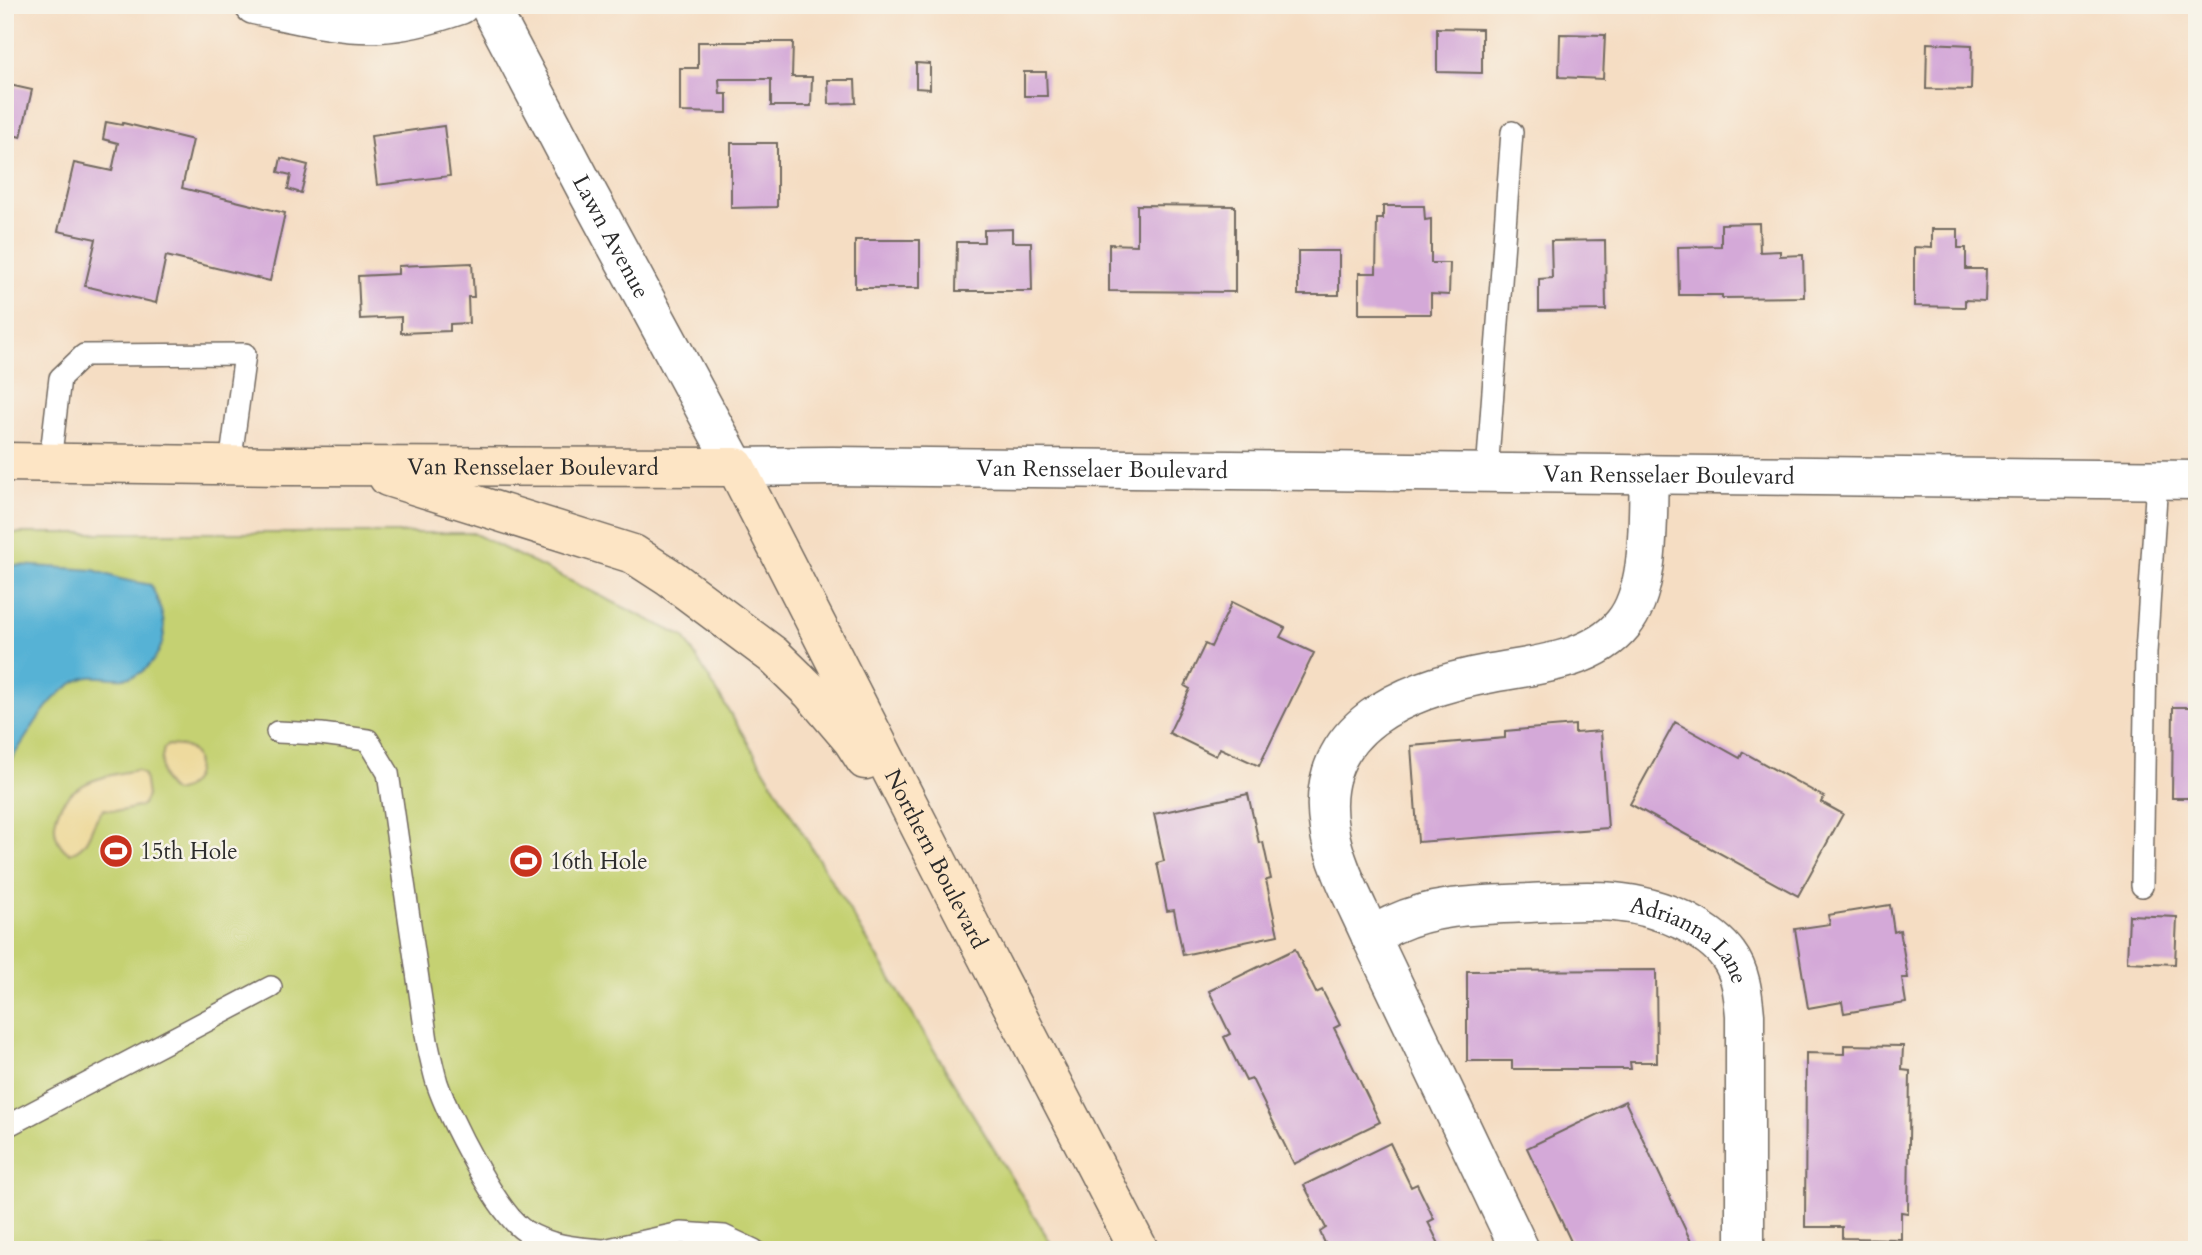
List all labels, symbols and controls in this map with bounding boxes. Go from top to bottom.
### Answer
street label: Lawn Avenue [565,170,657,304]
street label: Van Rensselaer Boulevard [407,451,660,483]
street label: Van Rensselaer Boulevard [976,452,1229,486]
street label: Van Rensselaer Boulevard [1543,458,1796,492]
street label: Northern Boulevard [877,764,995,955]
sports icon: 15th Hole [97,832,135,870]
place label: 15th Hole [140,836,238,867]
sports icon: 16th Hole [507,842,545,880]
place label: 16th Hole [550,846,648,877]
street label: Adrianna Lane [1627,889,1755,987]

